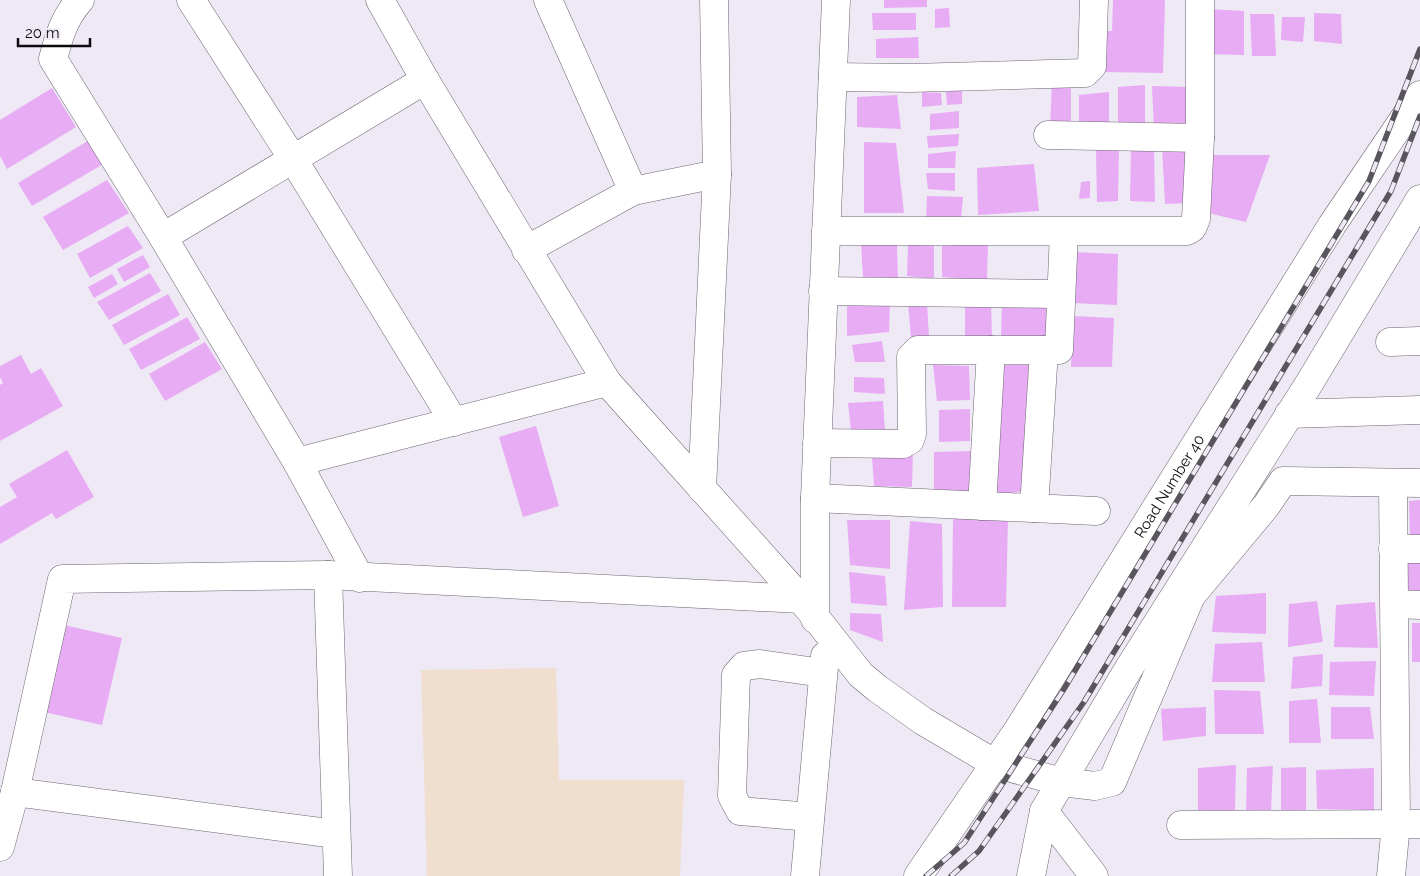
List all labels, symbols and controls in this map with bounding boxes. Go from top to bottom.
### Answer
scale bar [18,15,90,47]
text: 20 m [25,24,60,42]
street label: Road Number 40 [1131,431,1208,541]

